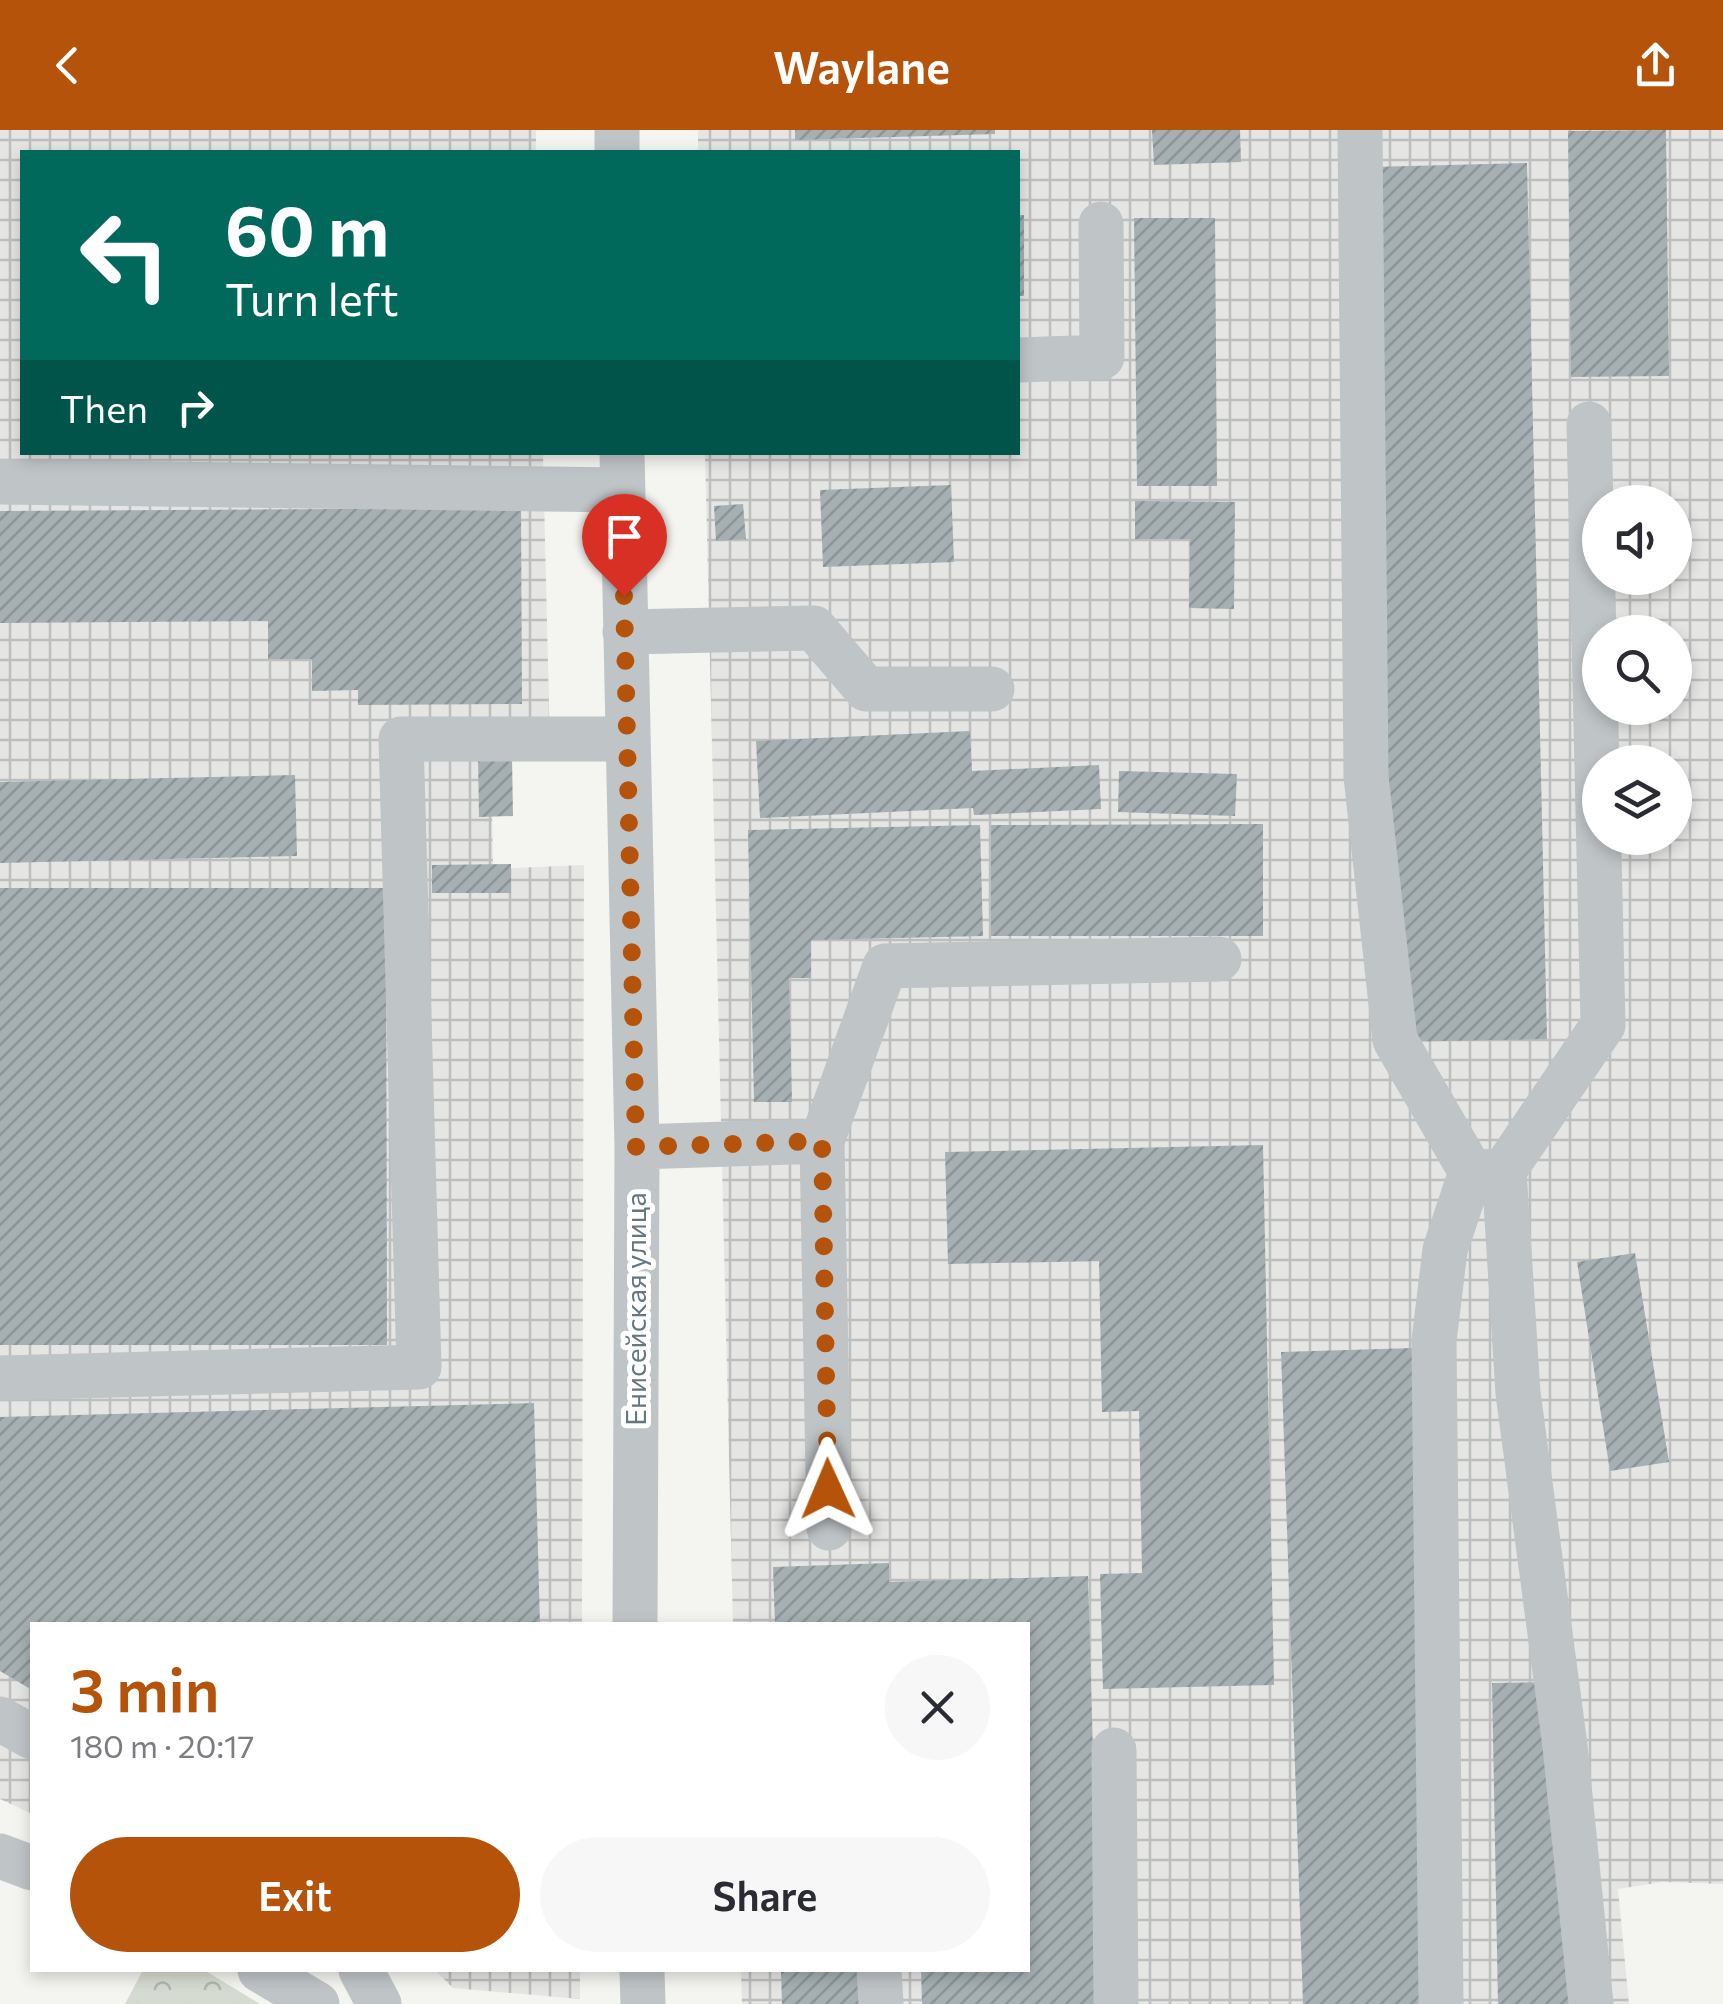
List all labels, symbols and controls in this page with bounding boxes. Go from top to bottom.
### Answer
icon: back [40,38,95,93]
text: Waylane [773,38,950,93]
icon: share [1628,38,1683,93]
text: 60 m [225,185,389,270]
icon: left [60,190,190,320]
text: Turn left [225,270,399,325]
icon: right [168,380,223,435]
text: Then [60,384,148,431]
map controls [1582,485,1692,855]
button: sound [1582,485,1692,595]
pin [582,494,667,597]
icon: arrive [597,509,652,564]
button: search [1582,615,1692,725]
button: layers [1582,745,1692,855]
street label: Енисейская улица [618,1192,652,1426]
position arrow [776,1437,880,1541]
text: 3 min [70,1651,219,1724]
button: close [885,1655,990,1760]
text: 180 m · 20:17 [70,1725,255,1765]
button: Exit [70,1837,520,1952]
button: Share [540,1837,990,1952]

